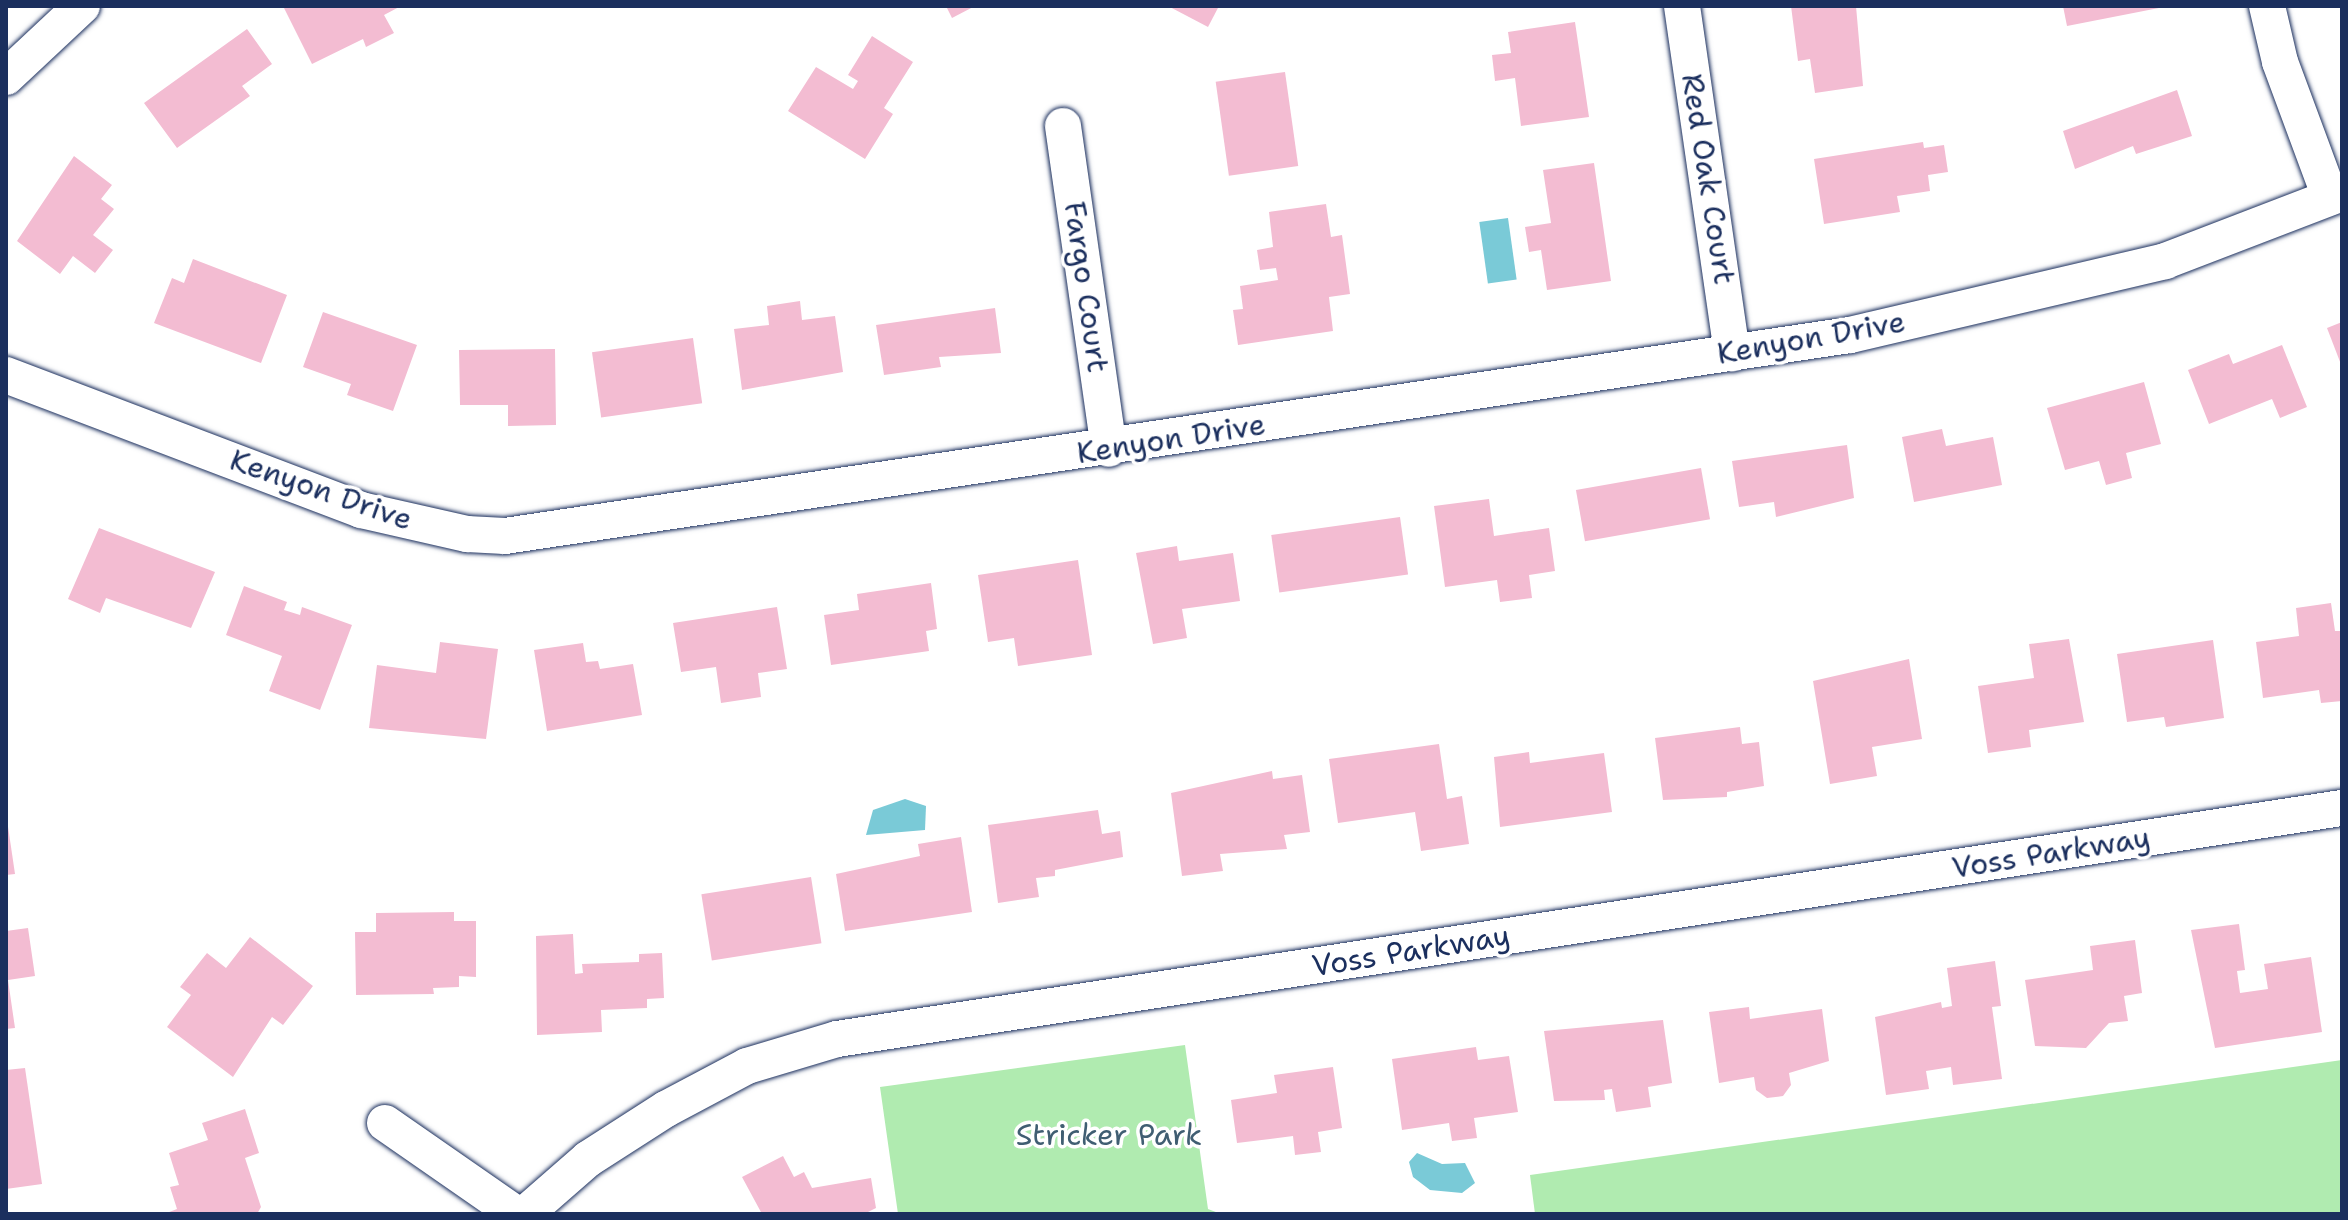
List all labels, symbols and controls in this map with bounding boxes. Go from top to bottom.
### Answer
street label: Red Oak Court [1674,71,1742,287]
street label: Fargo Court [1056,199,1116,375]
street label: Kenyon Drive [1714,304,1908,372]
street label: Kenyon Drive [1074,406,1268,472]
street label: Kenyon Drive [225,442,417,538]
street label: Voss Parkway [1949,820,2153,886]
street label: Voss Parkway [1309,918,1513,984]
park label: Stricker Park [1016,1117,1202,1153]

